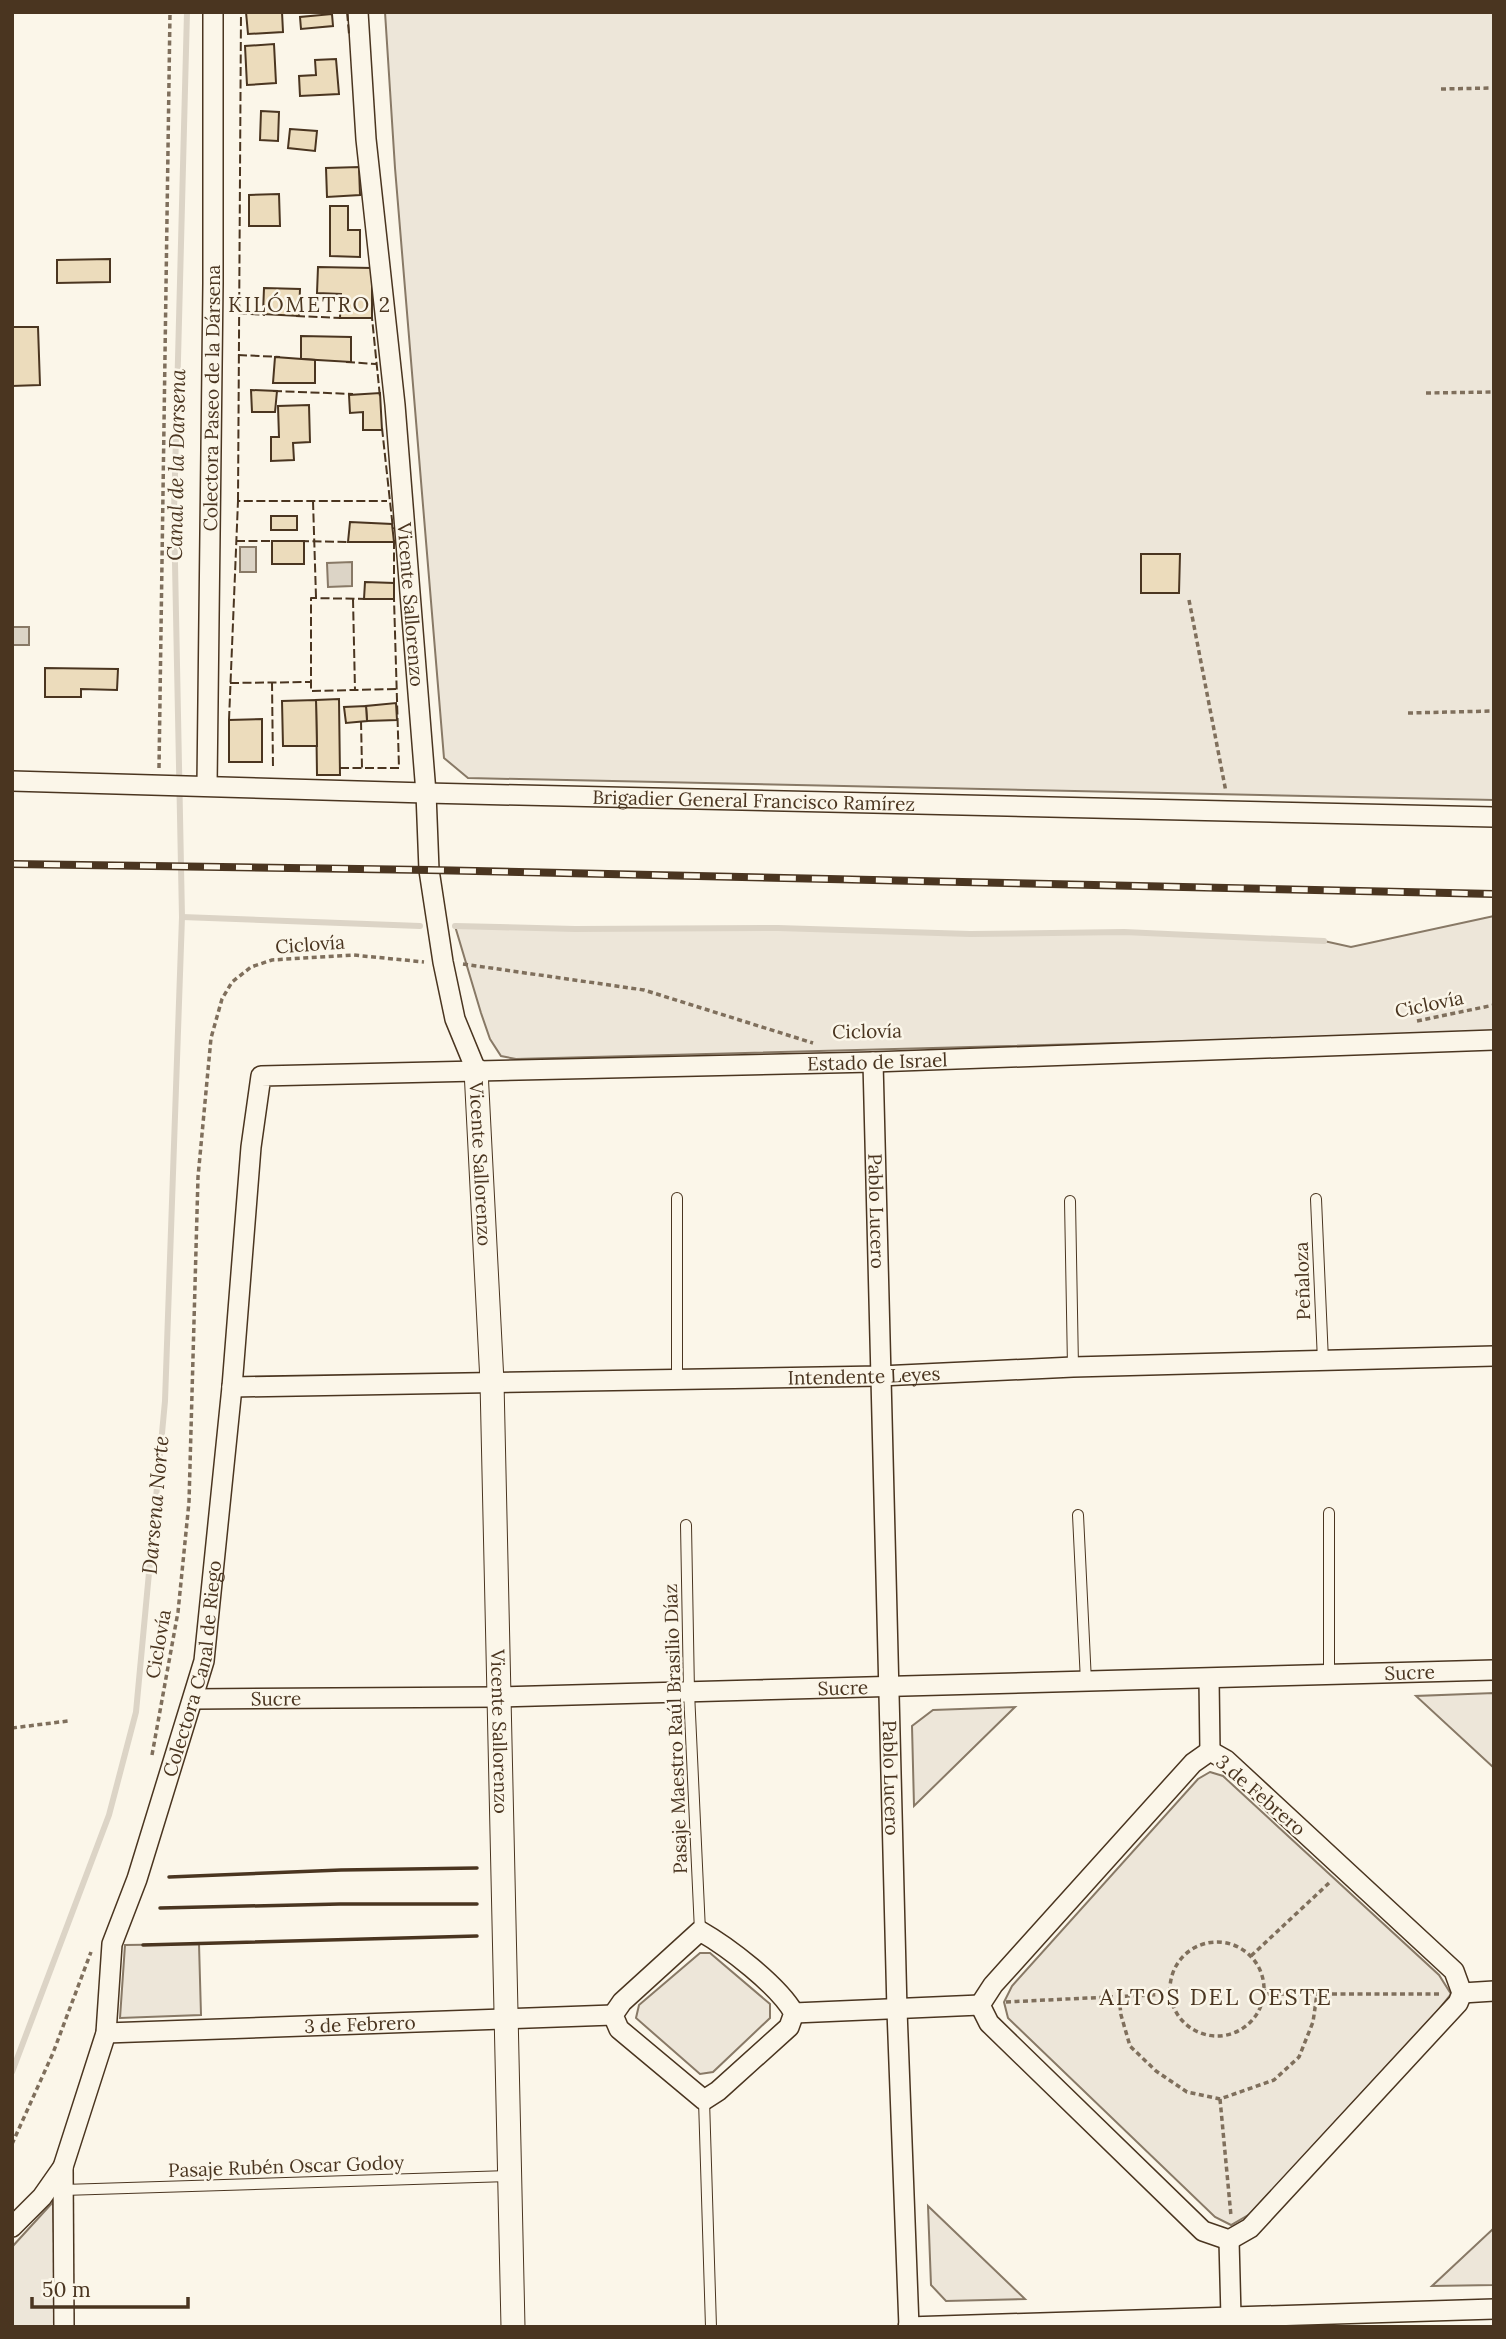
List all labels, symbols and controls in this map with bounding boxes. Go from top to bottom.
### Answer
street label: Colectora Paseo de la Dársena [198,264,225,532]
district label: KILÓMETRO 2 [228,291,392,318]
water label: Canal de la Darsena [161,368,191,561]
street label: Vicente Sallorenzo [392,521,429,688]
street label: Brigadier General Francisco Ramírez [592,785,915,816]
street label: Ciclovía [274,930,346,958]
street label: Ciclovía [1392,985,1466,1023]
street label: Ciclovía [832,1018,902,1044]
street label: Estado de Israel [807,1047,948,1076]
street label: Vicente Sallorenzo [465,1080,497,1247]
street label: Pablo Lucero [863,1153,890,1269]
street label: Peñaloza [1289,1241,1315,1321]
street label: Intendente Leyes [787,1361,941,1390]
water label: Darsena Norte [135,1434,175,1576]
street label: Colectora Canal de Riego [157,1559,226,1780]
street label: Pasaje Maestro Raúl Brasilio Díaz [658,1583,692,1875]
street label: Ciclovía [140,1607,176,1680]
street label: Vicente Sallorenzo [486,1648,514,1814]
street label: Sucre [1384,1660,1435,1685]
street label: Sucre [817,1675,868,1700]
street label: Sucre [251,1686,301,1711]
street label: Pablo Lucero [878,1720,905,1836]
street label: 3 de Febrero [1211,1749,1311,1841]
district label: ALTOS DEL OESTE [1098,1982,1333,2011]
street label: 3 de Febrero [304,2010,416,2038]
street label: Pasaje Rubén Oscar Godoy [168,2150,404,2182]
scale bar [32,2266,187,2310]
text: 50 m [42,2276,91,2303]

